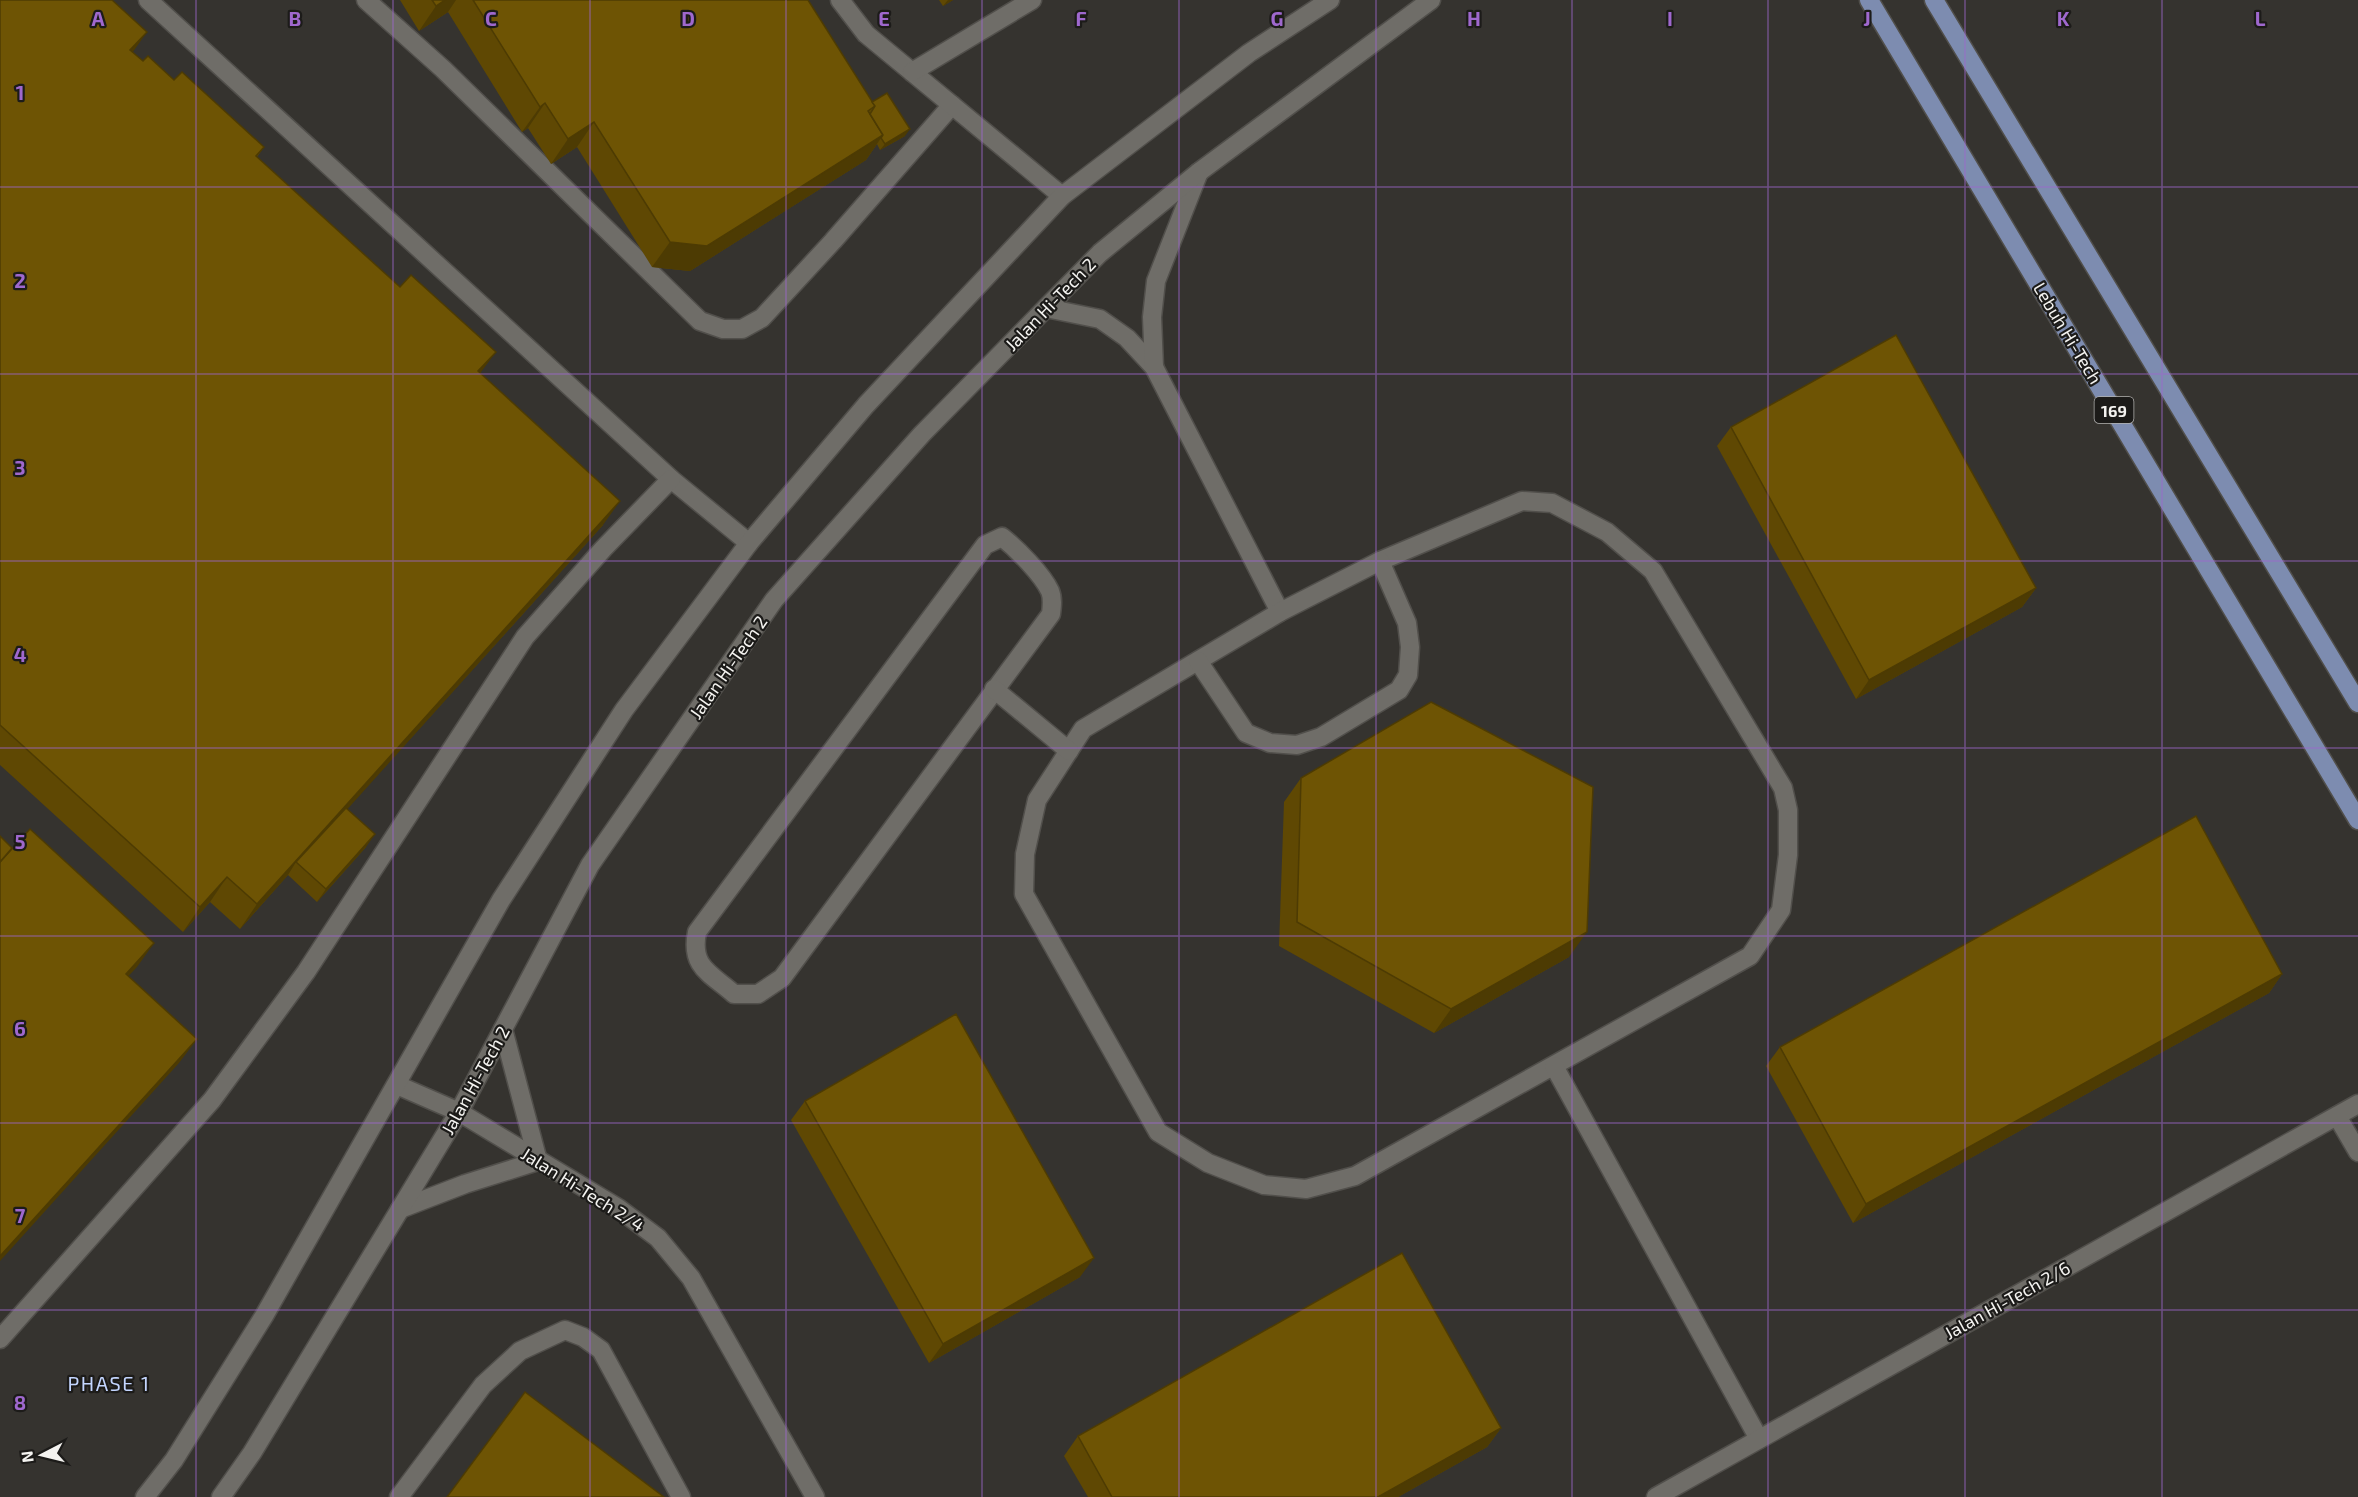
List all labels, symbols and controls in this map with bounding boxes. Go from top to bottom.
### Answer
text: A [91,6,105,30]
text: B [289,6,301,30]
text: C [485,6,497,30]
text: D [681,6,695,30]
text: E [878,6,890,30]
text: F [1075,6,1087,30]
text: G [1271,6,1283,30]
text: H [1467,6,1481,30]
text: I [1667,6,1673,30]
text: J [1863,6,1871,30]
text: K [2057,6,2070,30]
text: L [2255,6,2266,30]
text: 1 [16,80,24,104]
street label: Jalan Hi-Tech 2 [1000,253,1100,355]
text: 2 [14,268,26,292]
street label: Lebuh Hi-Tech [2029,278,2107,388]
road number: 169 [2094,397,2134,423]
text: 3 [14,455,26,479]
street label: Jalan Hi-Tech 2 [684,611,772,723]
text: 4 [14,642,27,666]
text: 5 [14,829,26,853]
text: 6 [14,1016,26,1040]
street label: Jalan Hi-Tech 2 [436,1022,514,1138]
street label: Jalan Hi-Tech 2/4 [517,1142,649,1236]
text: 7 [15,1203,26,1227]
street label: Jalan Hi-Tech 2/6 [1940,1256,2074,1344]
district label: PHASE 1 [68,1371,150,1395]
text: 8 [14,1390,26,1414]
north arrow [12,1425,72,1485]
text: N [16,1450,37,1464]

